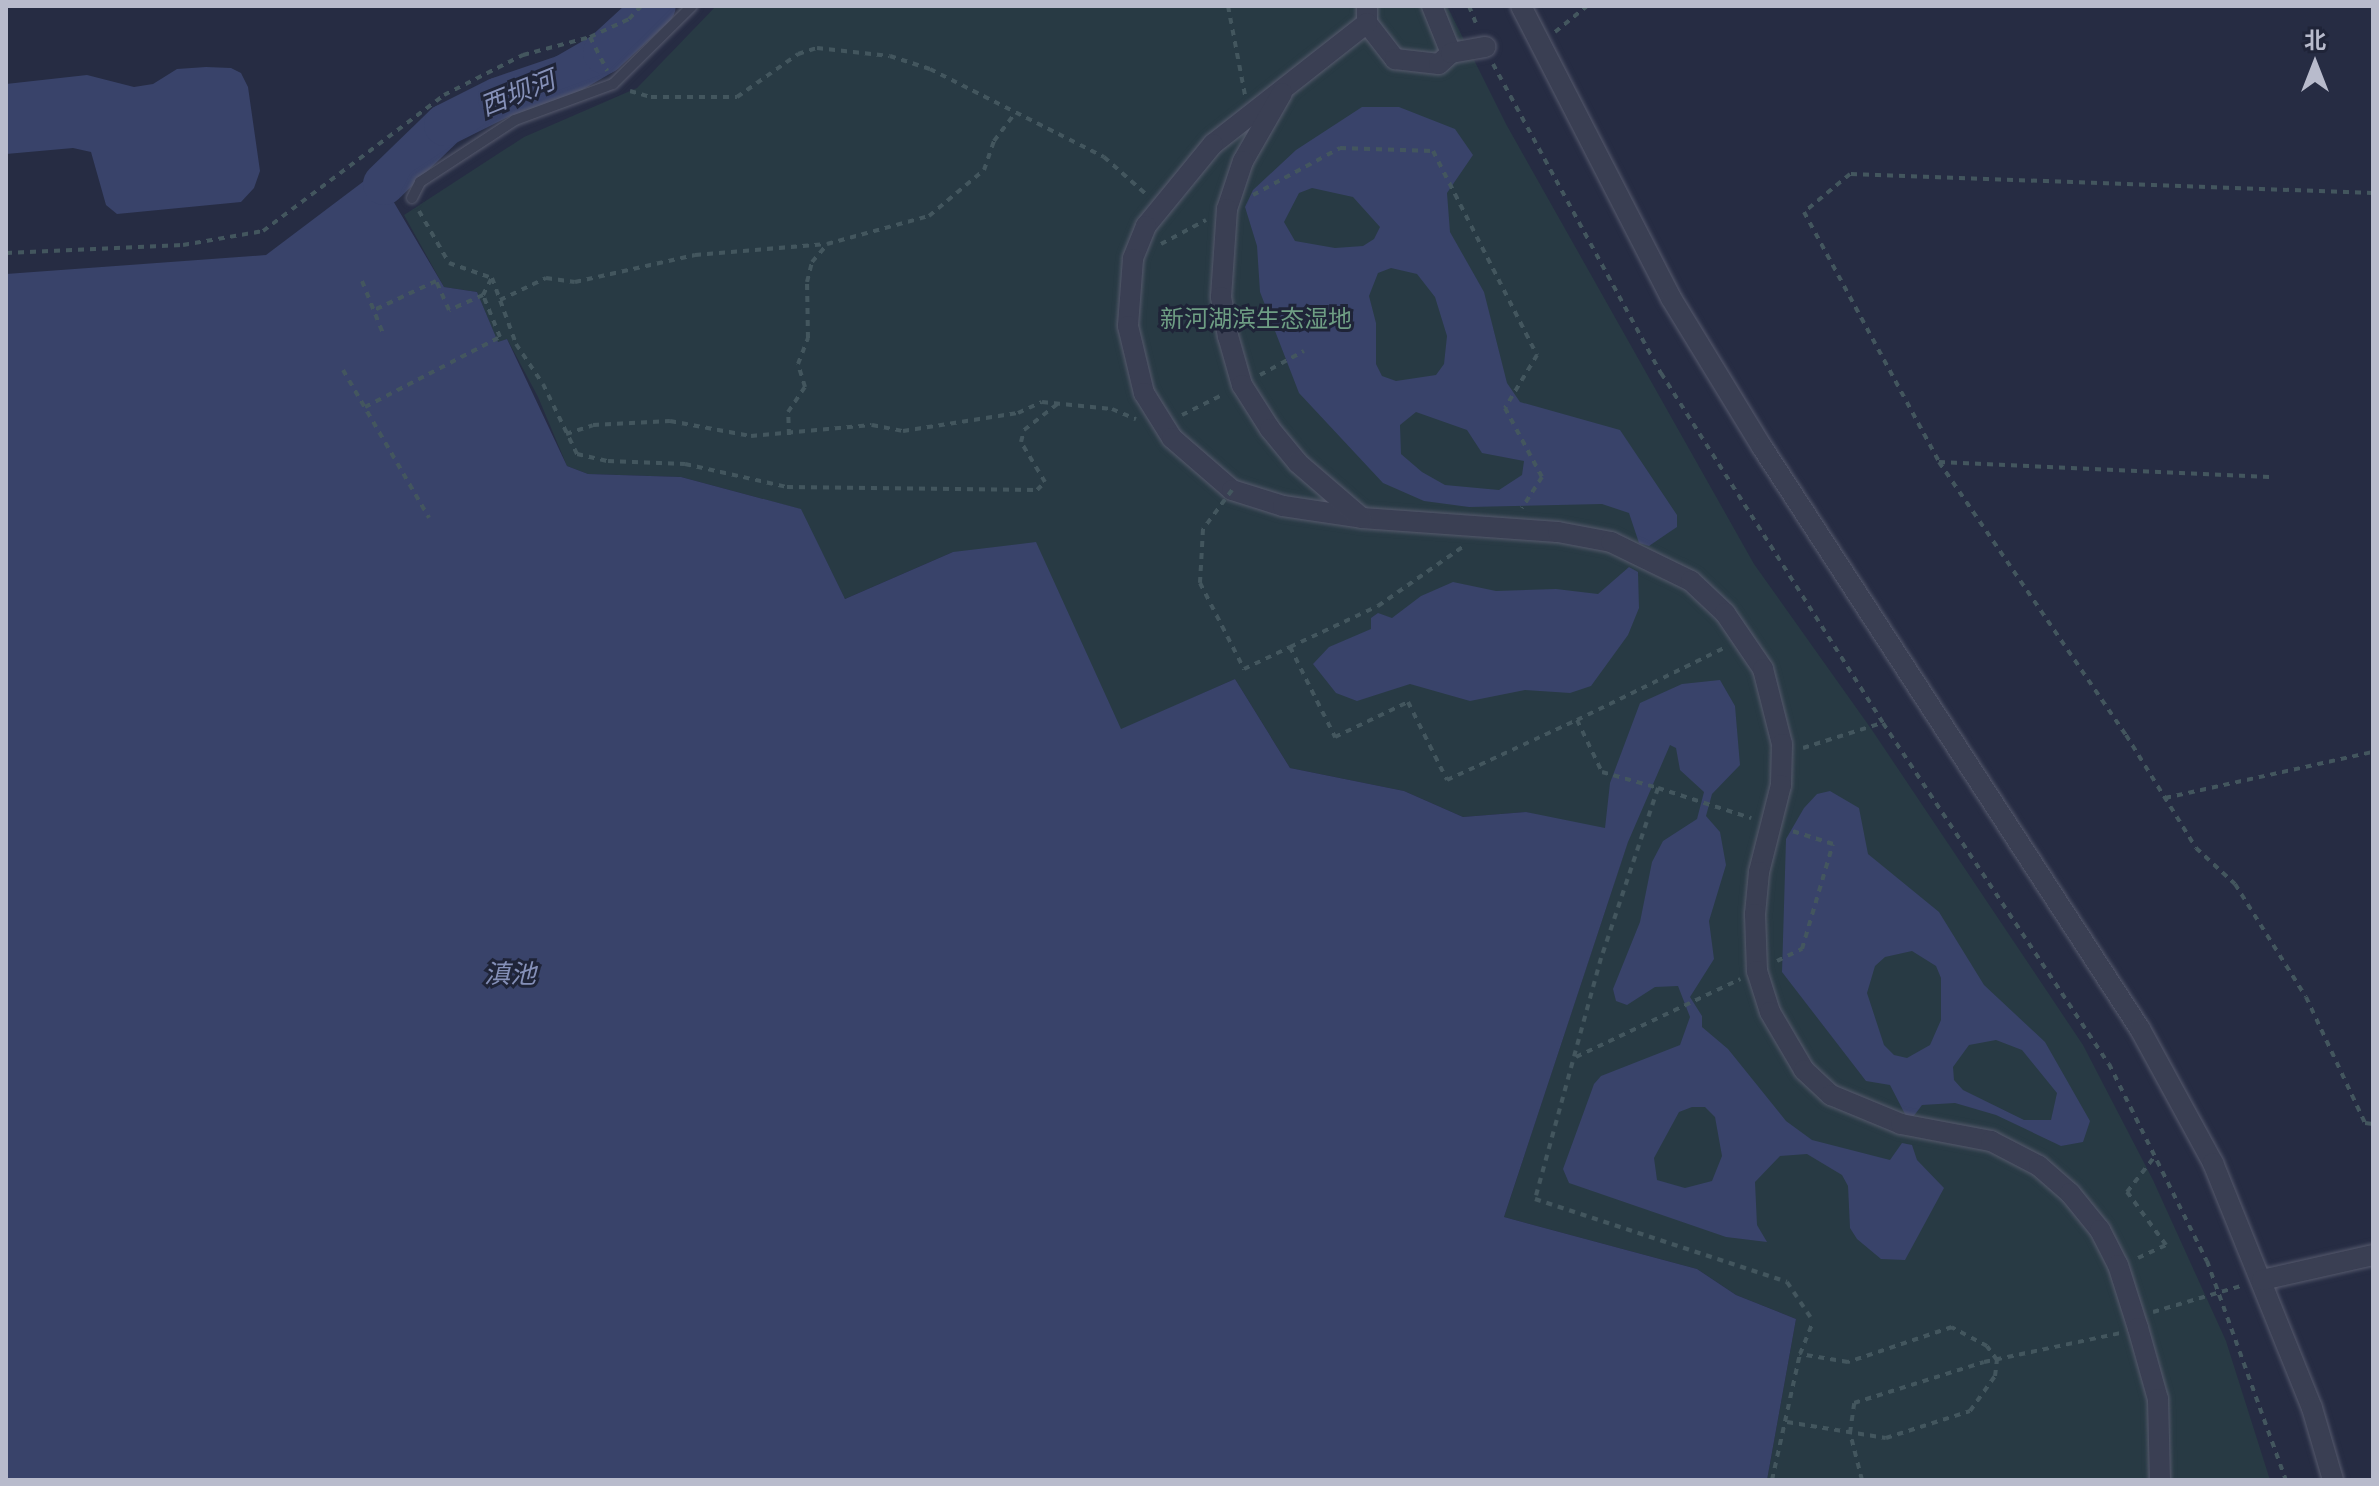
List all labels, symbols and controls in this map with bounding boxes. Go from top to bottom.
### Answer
north arrow [2275,24,2355,104]
text: 北 [2304,24,2326,56]
water label: 西坝河 [476,65,560,123]
park label: 新河湖滨生态湿地 [1160,305,1352,333]
water label: 滇池 [484,959,536,991]

